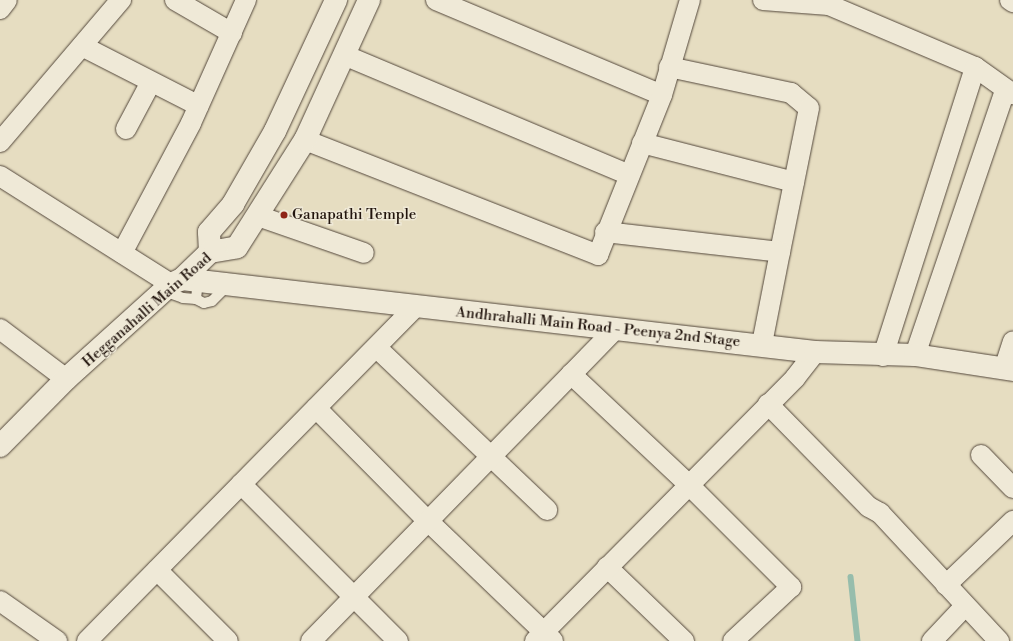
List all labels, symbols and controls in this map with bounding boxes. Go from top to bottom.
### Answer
place label: Ganapathi Temple [292,206,416,224]
marker: Ganapathi Temple [279,210,289,220]
street label: Hegganahalli Main Road [79,249,215,371]
street label: Andhrahalli Main Road - Peenya 2nd Stage [455,303,741,351]

